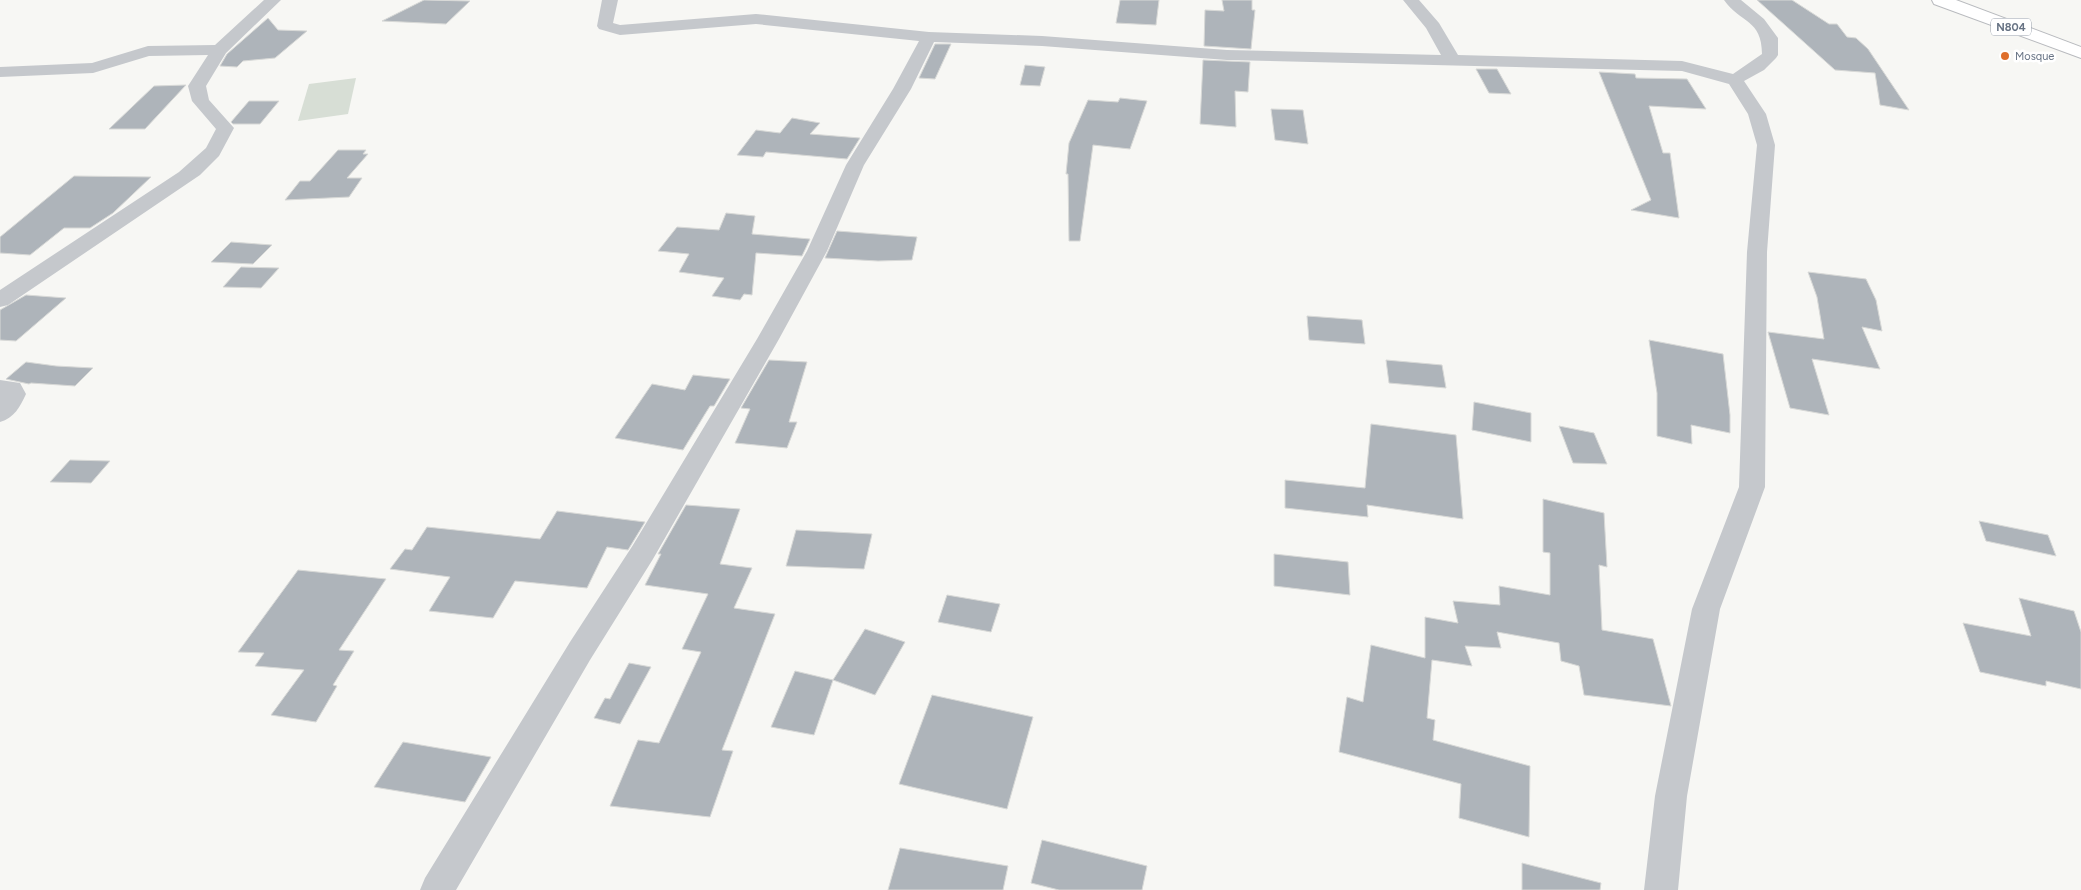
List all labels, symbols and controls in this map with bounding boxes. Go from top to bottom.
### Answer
road number: N804 [1991,18,2031,36]
marker: Mosque [1999,50,2011,62]
place label: Mosque [2015,50,2054,63]

